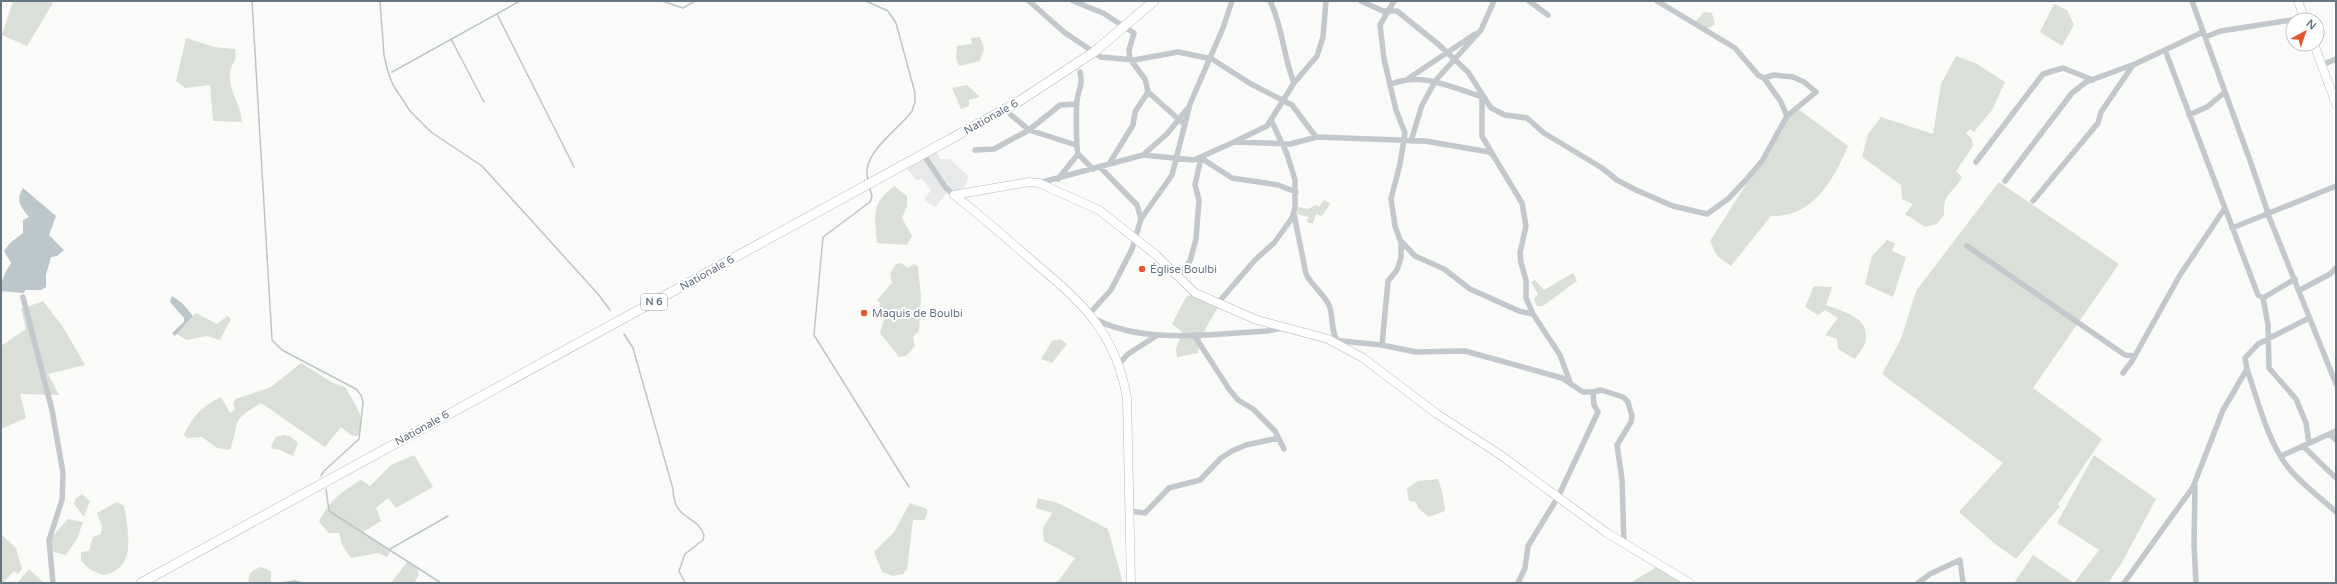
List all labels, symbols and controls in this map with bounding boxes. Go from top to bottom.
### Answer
north arrow [2285,12,2325,52]
text: N [2304,17,2319,33]
street label: Nationale 6 [962,97,1021,137]
street label: Nationale 6 [678,253,737,293]
place label: Église Boulbi [1150,262,1217,276]
marker: Église Boulbi [1137,264,1147,274]
road number: N 6 [641,294,667,310]
place label: Maquis de Boulbi [872,307,963,320]
marker: Maquis de Boulbi [859,308,869,318]
street label: Nationale 6 [393,408,452,448]

